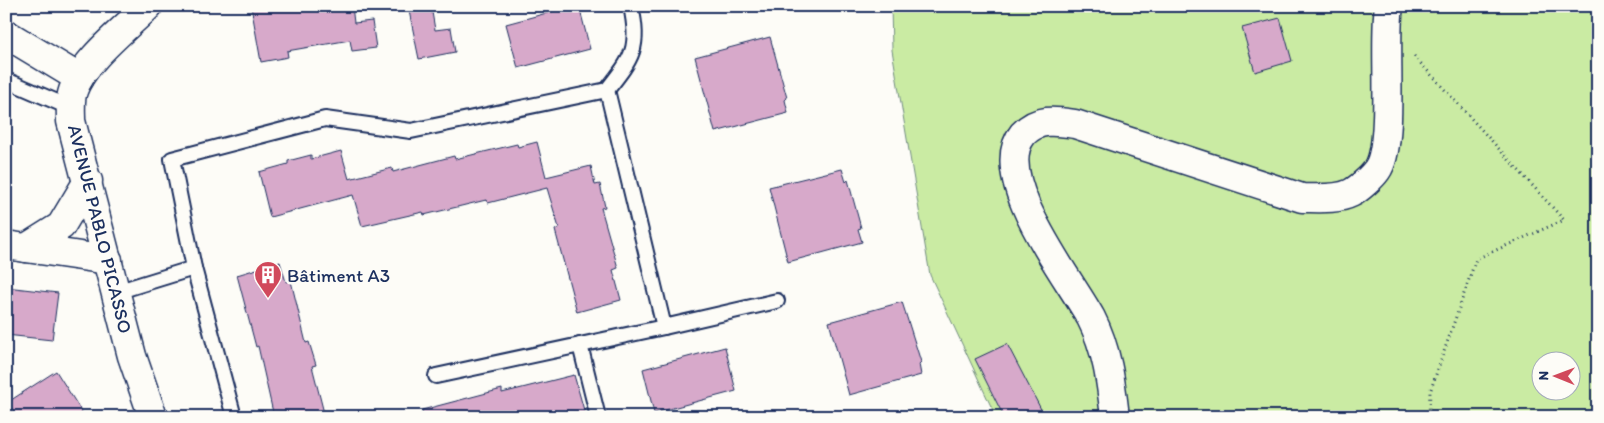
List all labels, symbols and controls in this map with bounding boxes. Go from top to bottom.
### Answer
street label: AVENUE PABLO PICASSO [63,122,137,336]
building icon: Bâtiment A3 [253,260,283,299]
place label: Bâtiment A3 [287,264,390,287]
north arrow [1532,350,1582,400]
text: N [1535,371,1552,381]

